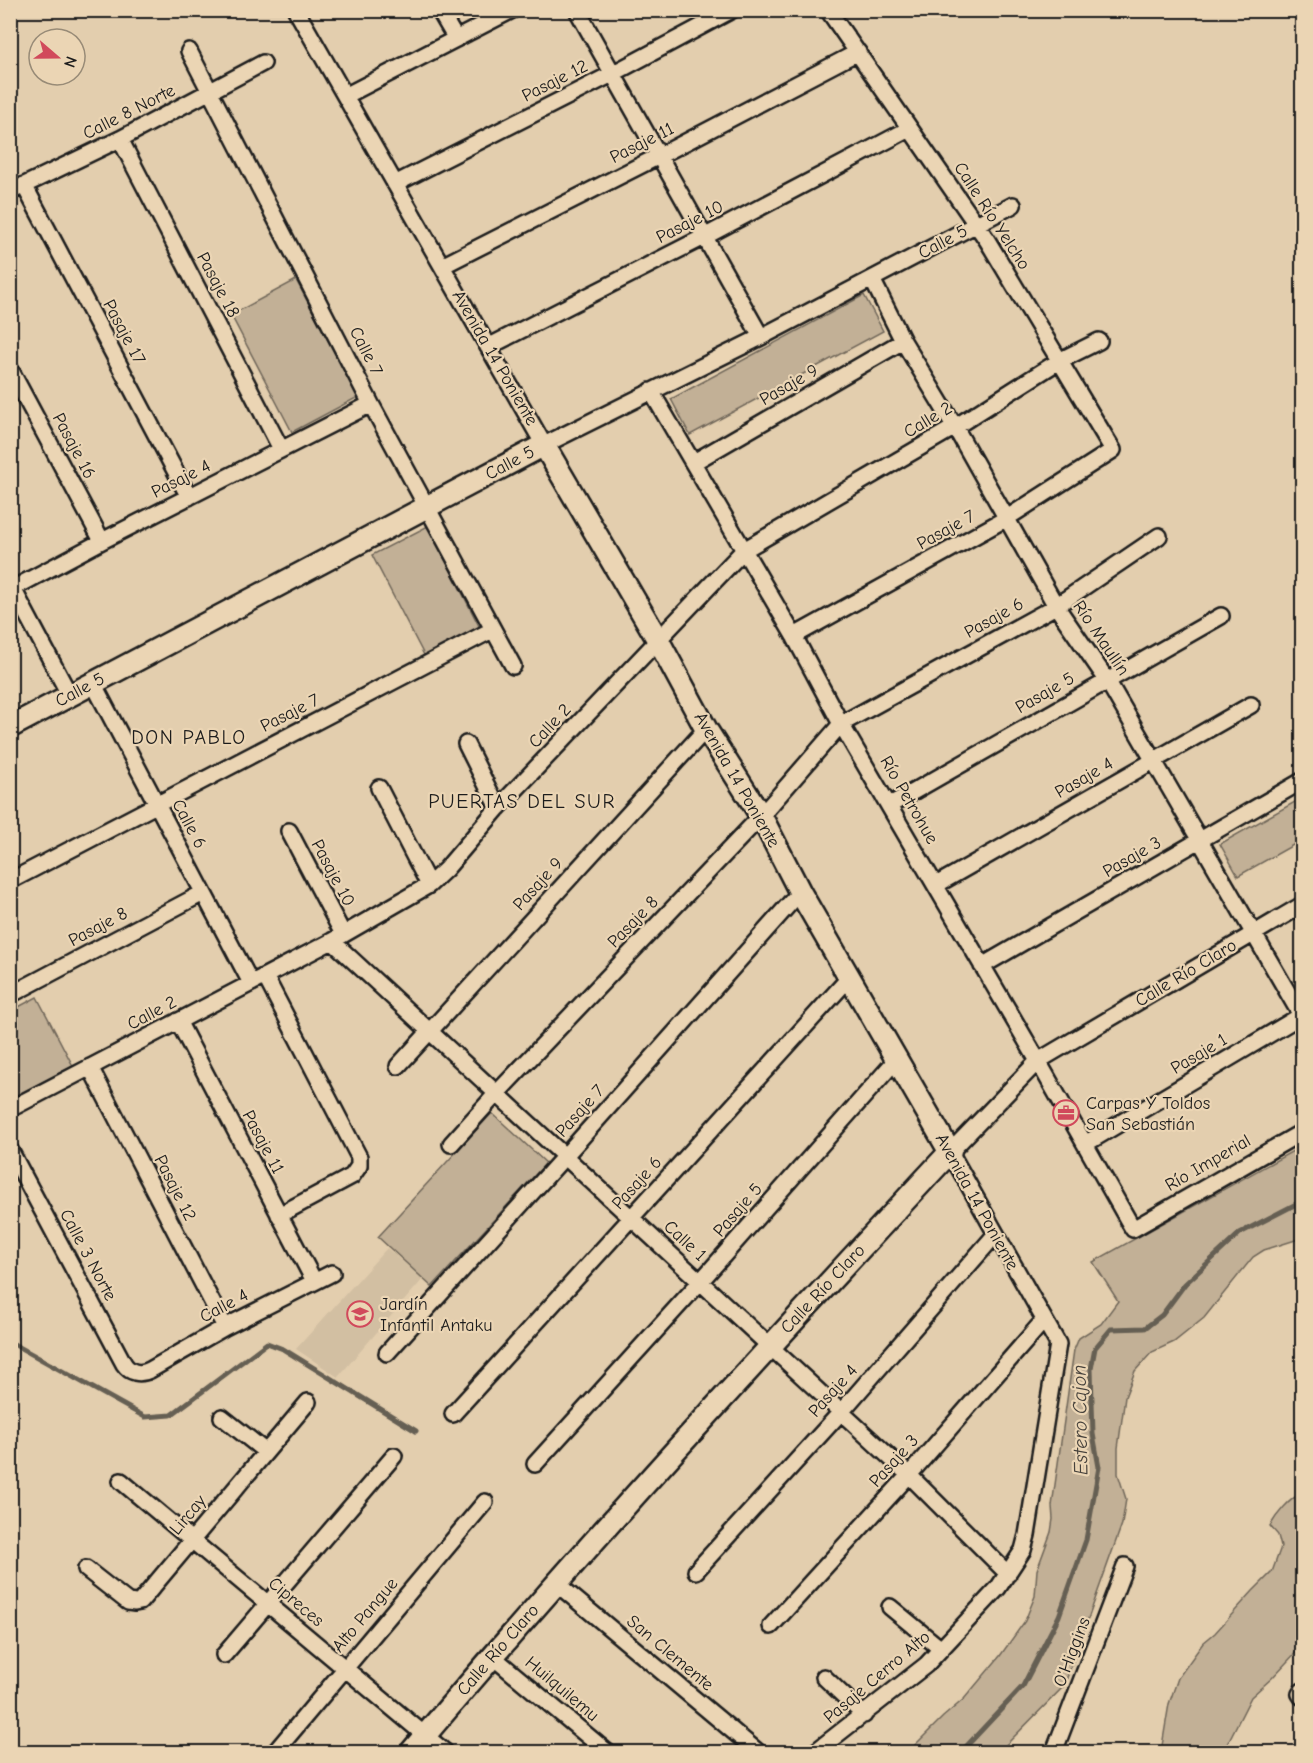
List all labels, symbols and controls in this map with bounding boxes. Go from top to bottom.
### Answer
north arrow [27,27,87,87]
text: N [60,54,80,70]
street label: Pasaje 12 [519,55,591,107]
street label: Calle 8 Norte [79,80,179,144]
street label: Pasaje 11 [607,118,677,168]
street label: Calle Río Yelcho [949,158,1035,274]
street label: Pasaje 10 [653,196,727,248]
street label: Calle 5 [915,220,971,264]
street label: Pasaje 18 [192,249,244,321]
street label: Avenida 14 Poniente [448,287,542,429]
street label: Pasaje 17 [98,296,150,368]
street label: Calle 7 [345,323,387,379]
street label: Pasaje 9 [756,360,822,410]
street label: Calle 2 [900,397,956,443]
street label: Pasaje 16 [48,410,100,482]
street label: Calle 5 [482,441,538,485]
street label: Pasaje 4 [148,455,214,503]
street label: Pasaje 7 [913,505,979,554]
street label: Pasaje 6 [961,593,1027,643]
street label: Río Maullín [1068,597,1134,679]
street label: Calle 5 [52,668,108,712]
street label: Pasaje 5 [1012,668,1078,718]
street label: Pasaje 7 [257,689,323,737]
street label: Calle 2 [524,700,576,752]
street label: Avenida 14 Poniente [690,709,784,851]
district label: DON PABLO [131,726,247,749]
street label: Río Petrohue [875,752,943,848]
street label: Pasaje 4 [1051,753,1117,803]
district label: PUERTAS DEL SUR [428,790,616,813]
street label: Calle 6 [167,796,211,852]
street label: Pasaje 3 [1099,832,1165,882]
street label: Pasaje 10 [307,836,359,910]
street label: Pasaje 9 [509,853,567,915]
street label: Pasaje 8 [603,892,663,952]
street label: Pasaje 8 [65,903,131,951]
street label: Calle Río Claro [1132,935,1240,1011]
street label: Calle 2 [124,991,180,1035]
street label: Pasaje 1 [1167,1029,1231,1079]
street label: Pasaje 7 [551,1080,609,1141]
place label: Carpas Y Toldos San Sebastián [1086,1093,1210,1135]
office icon: Carpas Y Toldos San Sebastián [1051,1098,1081,1128]
street label: Pasaje 11 [238,1107,288,1177]
street label: Avenida 14 Poniente [931,1130,1023,1274]
street label: Río Imperial [1161,1130,1255,1196]
street label: Pasaje 12 [149,1152,201,1224]
street label: Pasaje 6 [608,1152,666,1214]
street label: Pasaje 5 [709,1179,767,1241]
street label: Calle 3 Norte [55,1206,121,1304]
street label: Calle 1 [659,1216,711,1266]
street label: Calle Río Claro [776,1240,870,1338]
street label: Calle 4 [196,1285,252,1327]
place label: Jardín Infantil Antaku [380,1294,492,1336]
school or university icon: Jardín Infantil Antaku [345,1299,375,1329]
street label: Pasaje 4 [804,1360,862,1422]
water label: Estero Cajon [1068,1365,1092,1475]
street label: Pasaje 3 [865,1430,923,1492]
street label: Lircay [165,1490,211,1539]
street label: Cipreces [264,1573,328,1631]
street label: Alto Pangue [328,1573,402,1657]
street label: Calle Río Claro [453,1600,543,1700]
street label: San Clemente [622,1611,718,1695]
street label: O'Higgins [1049,1614,1095,1690]
street label: Pasaje Cerro Alto [819,1626,935,1728]
street label: Huilquilemu [521,1652,603,1726]

